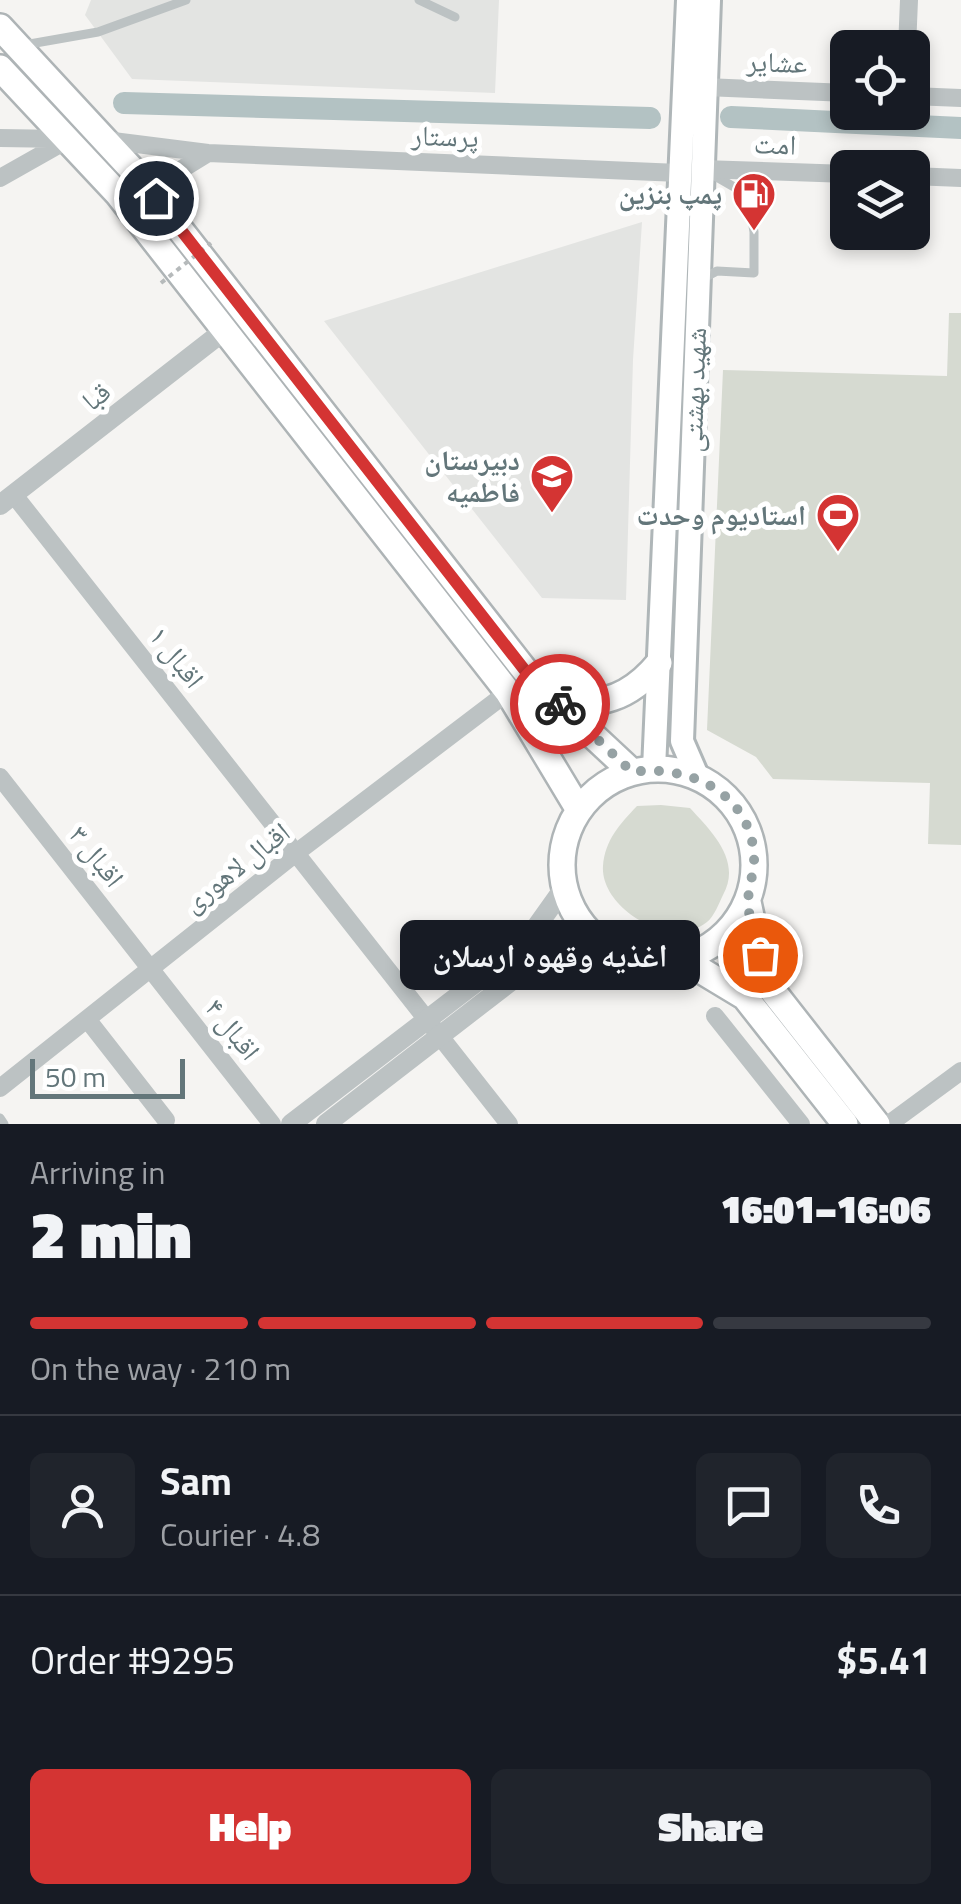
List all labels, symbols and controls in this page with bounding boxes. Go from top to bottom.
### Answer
map controls [830,30,930,250]
button: locate [830,30,930,130]
street label: عشایر [745,39,808,84]
street label: پرستار [410,113,479,158]
street label: امت [753,121,797,166]
button: layers [830,150,930,250]
pin [114,156,199,241]
icon: home [129,171,184,226]
fuel station icon: پمپ بنزین [731,171,777,232]
place label: پمپ بنزین [618,172,722,215]
street label: شهید بهشتی [670,327,717,453]
street label: قبا [72,370,120,421]
place label: دبیرستان فاطمیه [424,438,520,513]
school or university icon: دبیرستان فاطمیه [529,453,575,514]
sports icon: استادیوم وحدت [815,492,861,553]
place label: استادیوم وحدت [636,493,806,536]
street label: اقبال ۱ [139,616,216,697]
courier [510,654,610,754]
icon: bike [533,677,588,732]
street label: اقبال لاهوری [173,811,299,922]
street label: اقبال ۳ [59,815,136,896]
pin [718,913,803,998]
callout: اغذیه وقهوه ارسلان [400,920,700,990]
icon: bag [733,928,788,983]
text: اغذیه وقهوه ارسلان [432,931,668,979]
street label: اقبال ۴ [195,988,272,1069]
scale bar [30,1054,185,1098]
text: 50 m [45,1055,106,1098]
text: Arriving in [30,1148,166,1196]
text: 16:01–16:06 [721,1180,931,1238]
text: 2 min [30,1184,191,1283]
text: On the way · 210 m [30,1344,291,1392]
text: Sam [160,1452,232,1510]
button: person [30,1453,135,1558]
button: chat [696,1453,801,1558]
button: phone [826,1453,931,1558]
text: Courier · 4.8 [160,1510,320,1558]
text: Order #9295 [30,1631,235,1689]
text: $5.41 [836,1631,931,1689]
button: Help [30,1769,471,1884]
button: Share [491,1769,931,1884]

